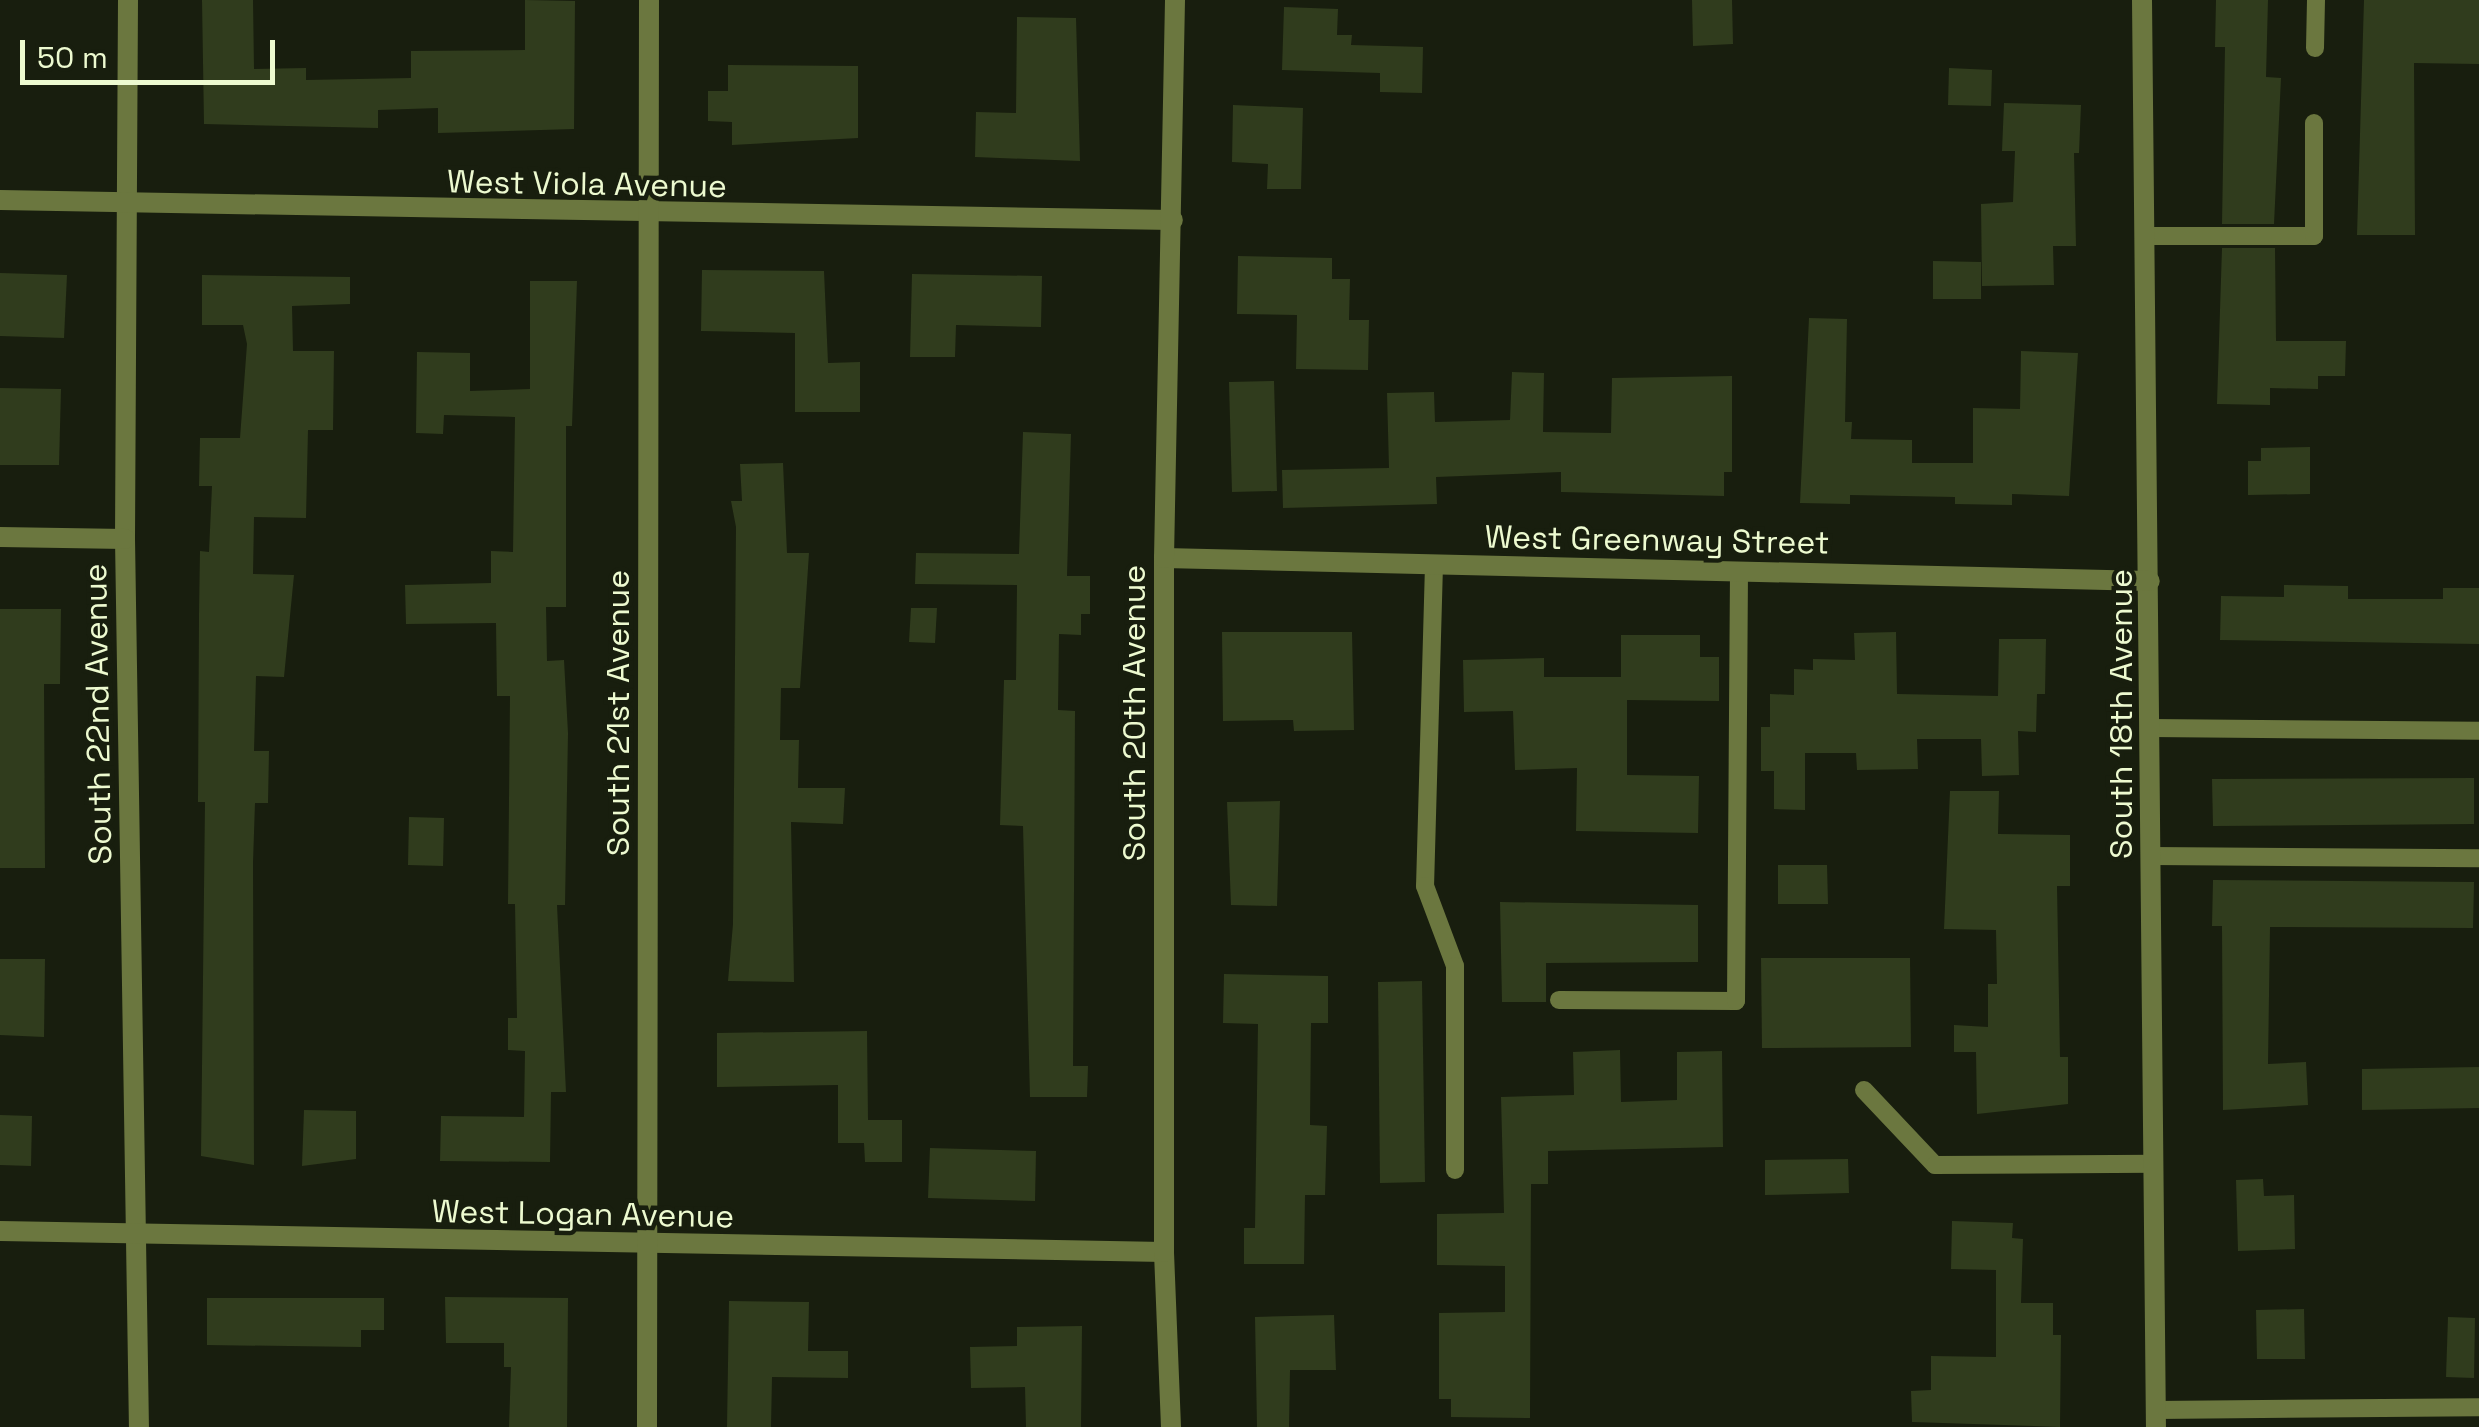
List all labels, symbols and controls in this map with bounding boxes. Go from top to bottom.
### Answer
scale bar [25,20,280,82]
text: 50 m [37,38,108,77]
street label: West Viola Avenue [446,162,728,206]
street label: West Greenway Street [1484,518,1830,562]
street label: South 22nd Avenue [76,563,120,865]
street label: South 20th Avenue [1115,565,1153,861]
street label: South 18th Avenue [2102,569,2140,859]
street label: South 21st Avenue [599,570,637,856]
street label: West Logan Avenue [431,1192,735,1236]

